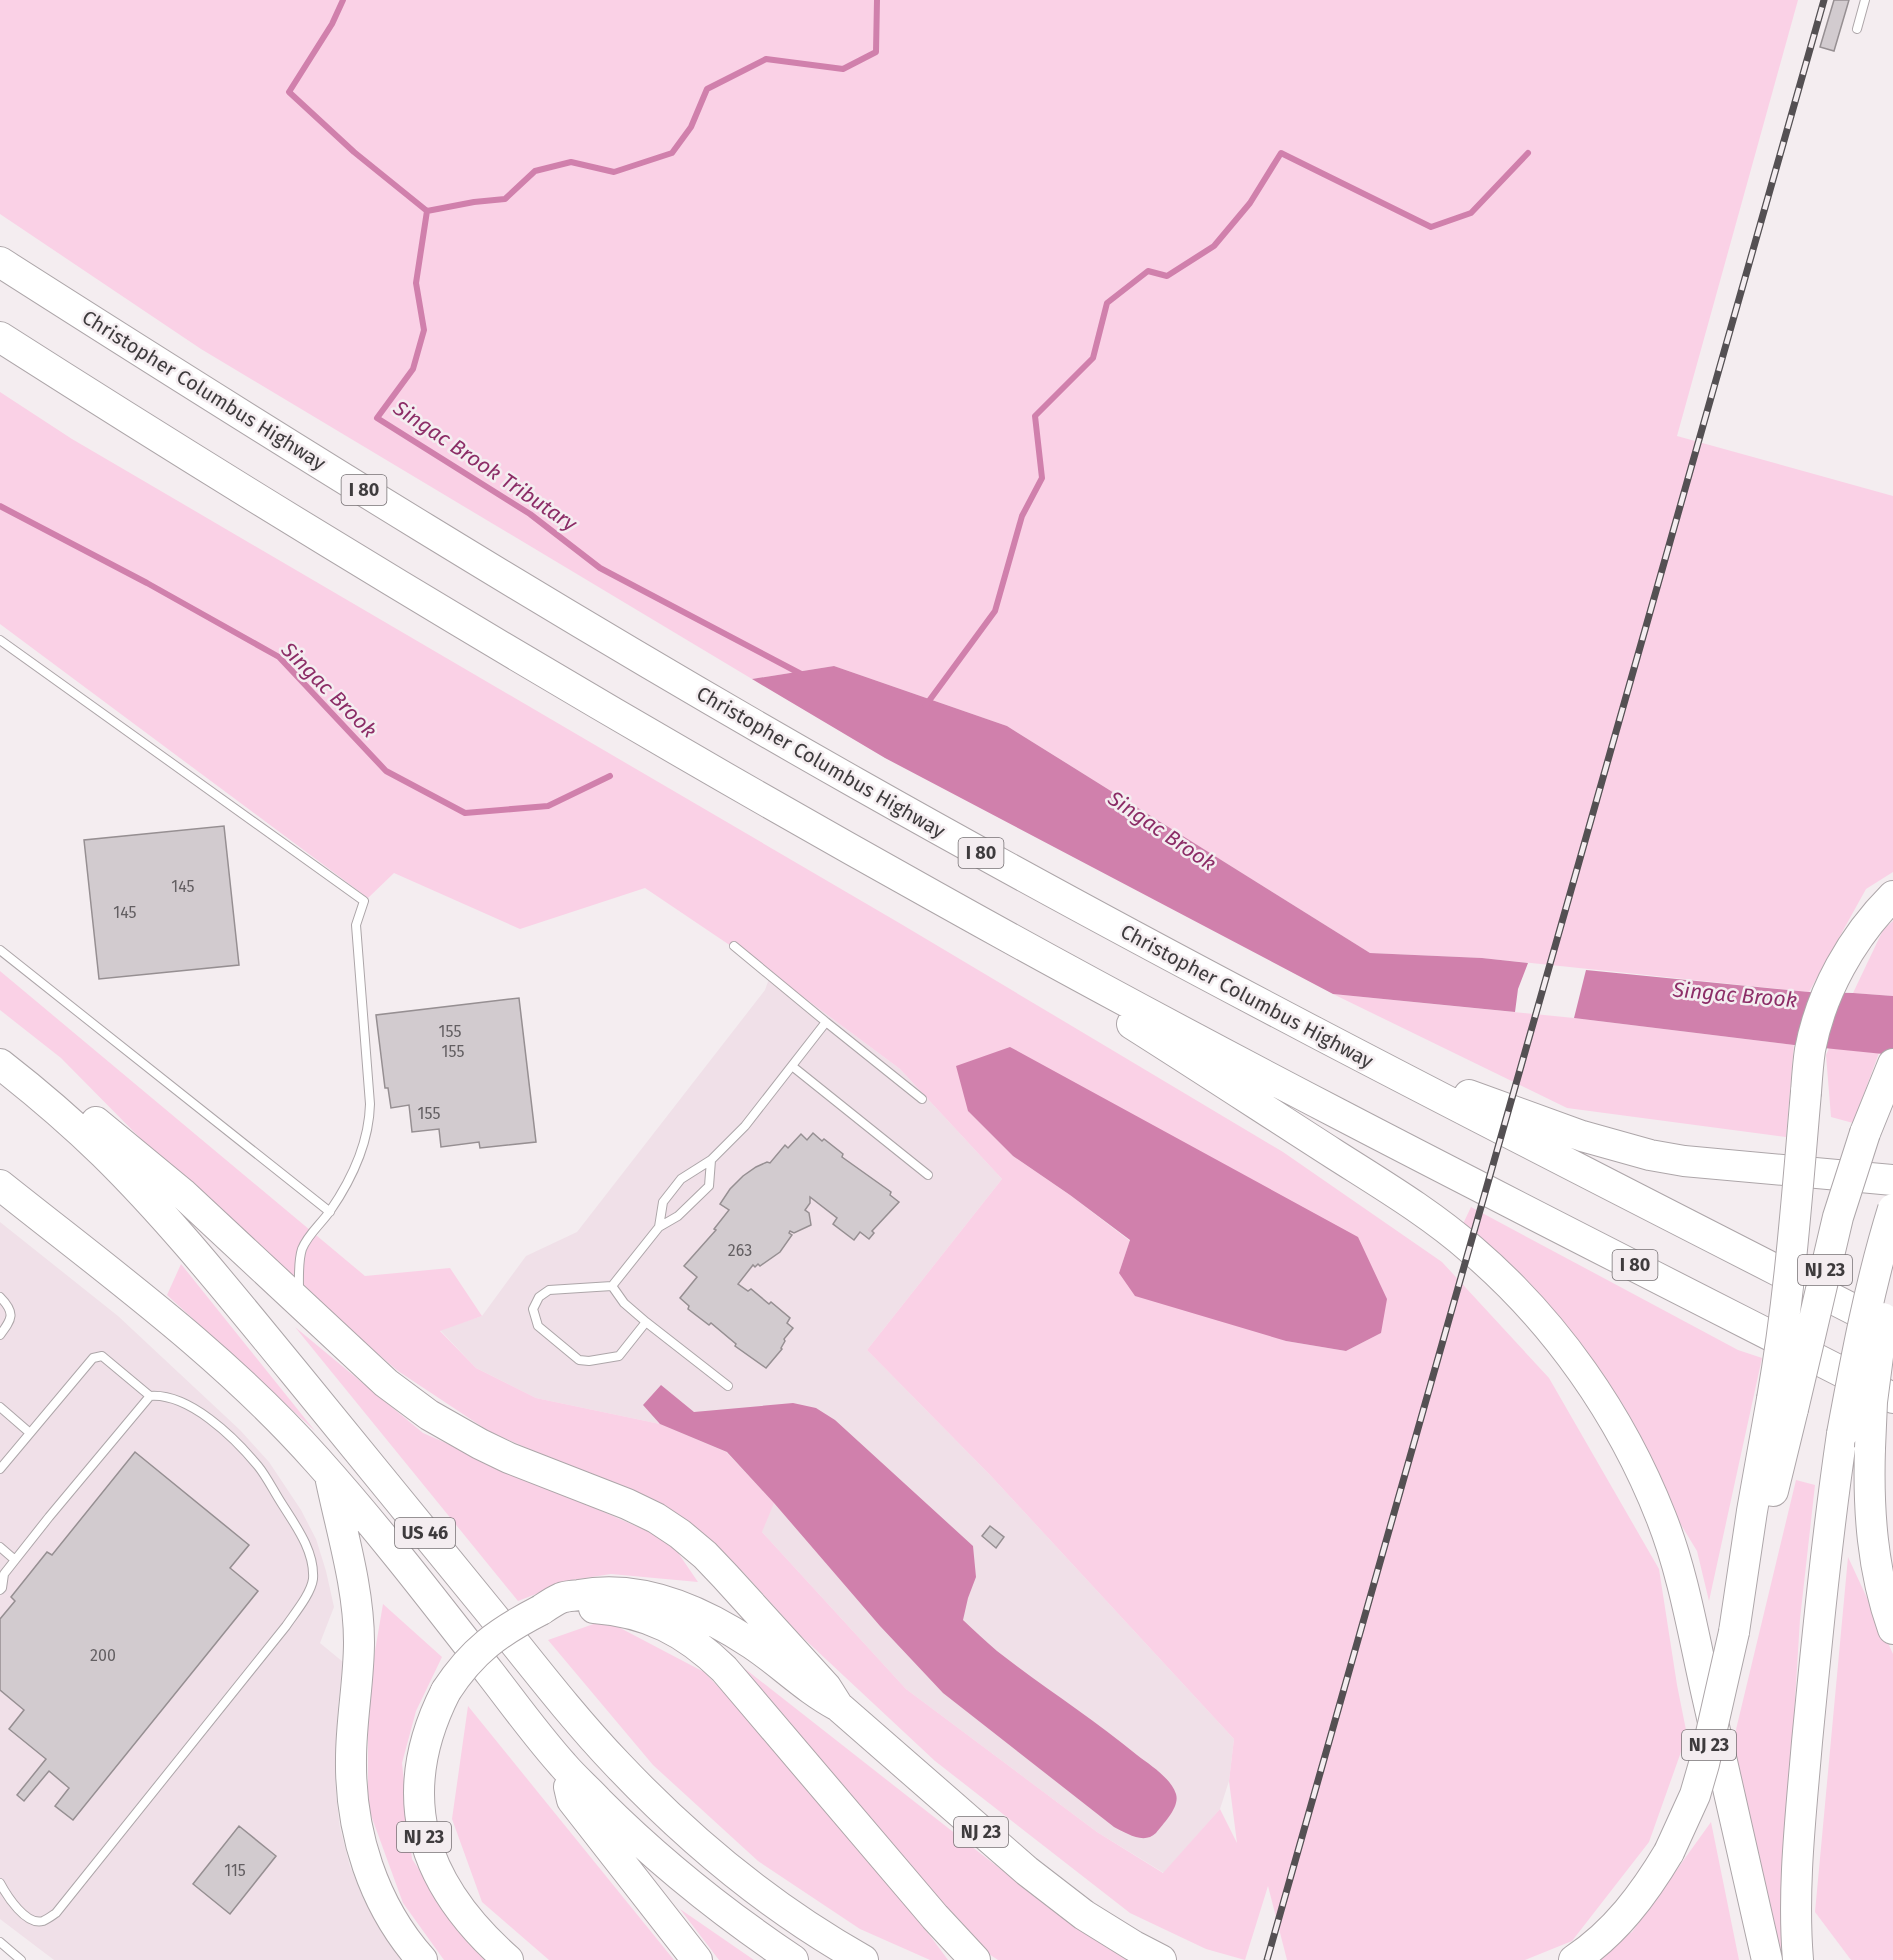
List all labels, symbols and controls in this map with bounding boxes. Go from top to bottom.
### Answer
street label: Christopher Columbus Highway [78,305,330,475]
water label: Singac Brook Tributary [388,394,582,537]
road number: I 80 [342,475,386,505]
water label: Singac Brook [275,636,382,743]
street label: Christopher Columbus Highway [693,681,950,843]
water label: Singac Brook [1102,785,1221,877]
road number: I 80 [958,838,1004,868]
house number: 145 [171,877,195,896]
house number: 145 [113,903,137,922]
street label: Christopher Columbus Highway [1117,919,1378,1073]
water label: Singac Brook [1671,977,1798,1013]
house number: 155 [439,1022,461,1041]
house number: 155 [442,1042,464,1061]
house number: 155 [418,1104,440,1123]
house number: 263 [728,1241,752,1260]
road number: I 80 [1612,1250,1658,1280]
road number: NJ 23 [1798,1255,1852,1285]
road number: US 46 [395,1518,455,1548]
house number: 200 [90,1646,116,1665]
road number: NJ 23 [1682,1730,1736,1760]
road number: NJ 23 [954,1817,1008,1847]
road number: NJ 23 [397,1822,451,1852]
house number: 115 [224,1861,246,1880]

